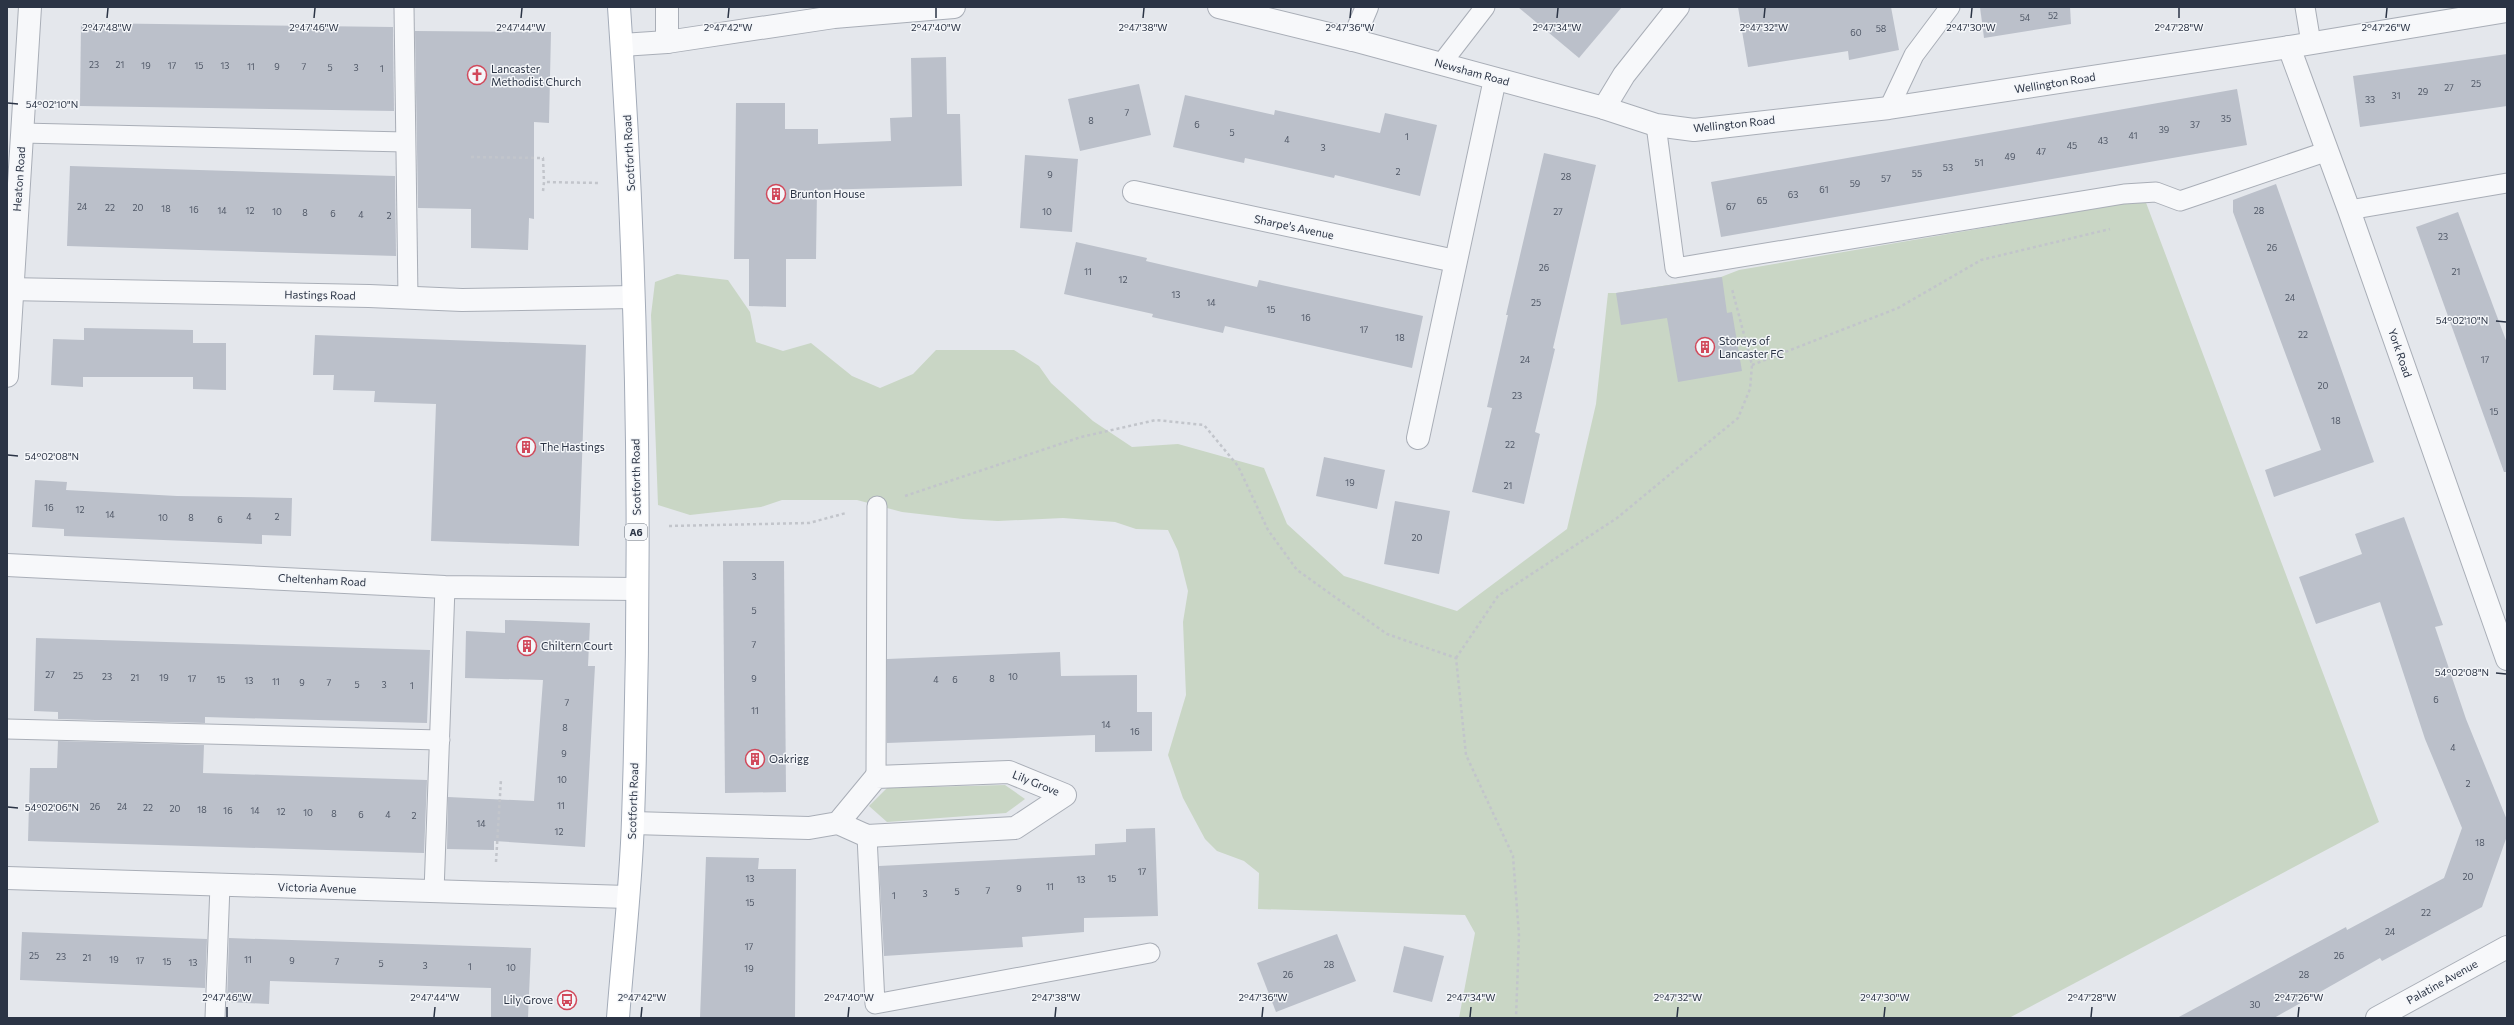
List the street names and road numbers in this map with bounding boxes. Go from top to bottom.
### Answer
street label: Newsham Road [1433,55,1511,88]
street label: Wellington Road [2013,70,2096,95]
street label: Wellington Road [1692,113,1775,134]
street label: Scotforth Road [620,114,637,192]
street label: Heaton Road [10,146,27,212]
street label: Sharpe's Avenue [1253,212,1335,241]
street label: Hastings Road [284,287,356,302]
street label: York Road [2386,327,2415,379]
street label: Scotforth Road [628,439,643,515]
road number: A6 [625,524,647,540]
street label: Cheltenham Road [278,571,367,588]
street label: Scotforth Road [625,763,640,839]
street label: Lily Grove [1011,767,1062,798]
street label: Victoria Avenue [278,880,357,895]
street label: Palatine Avenue [2404,957,2480,1006]

